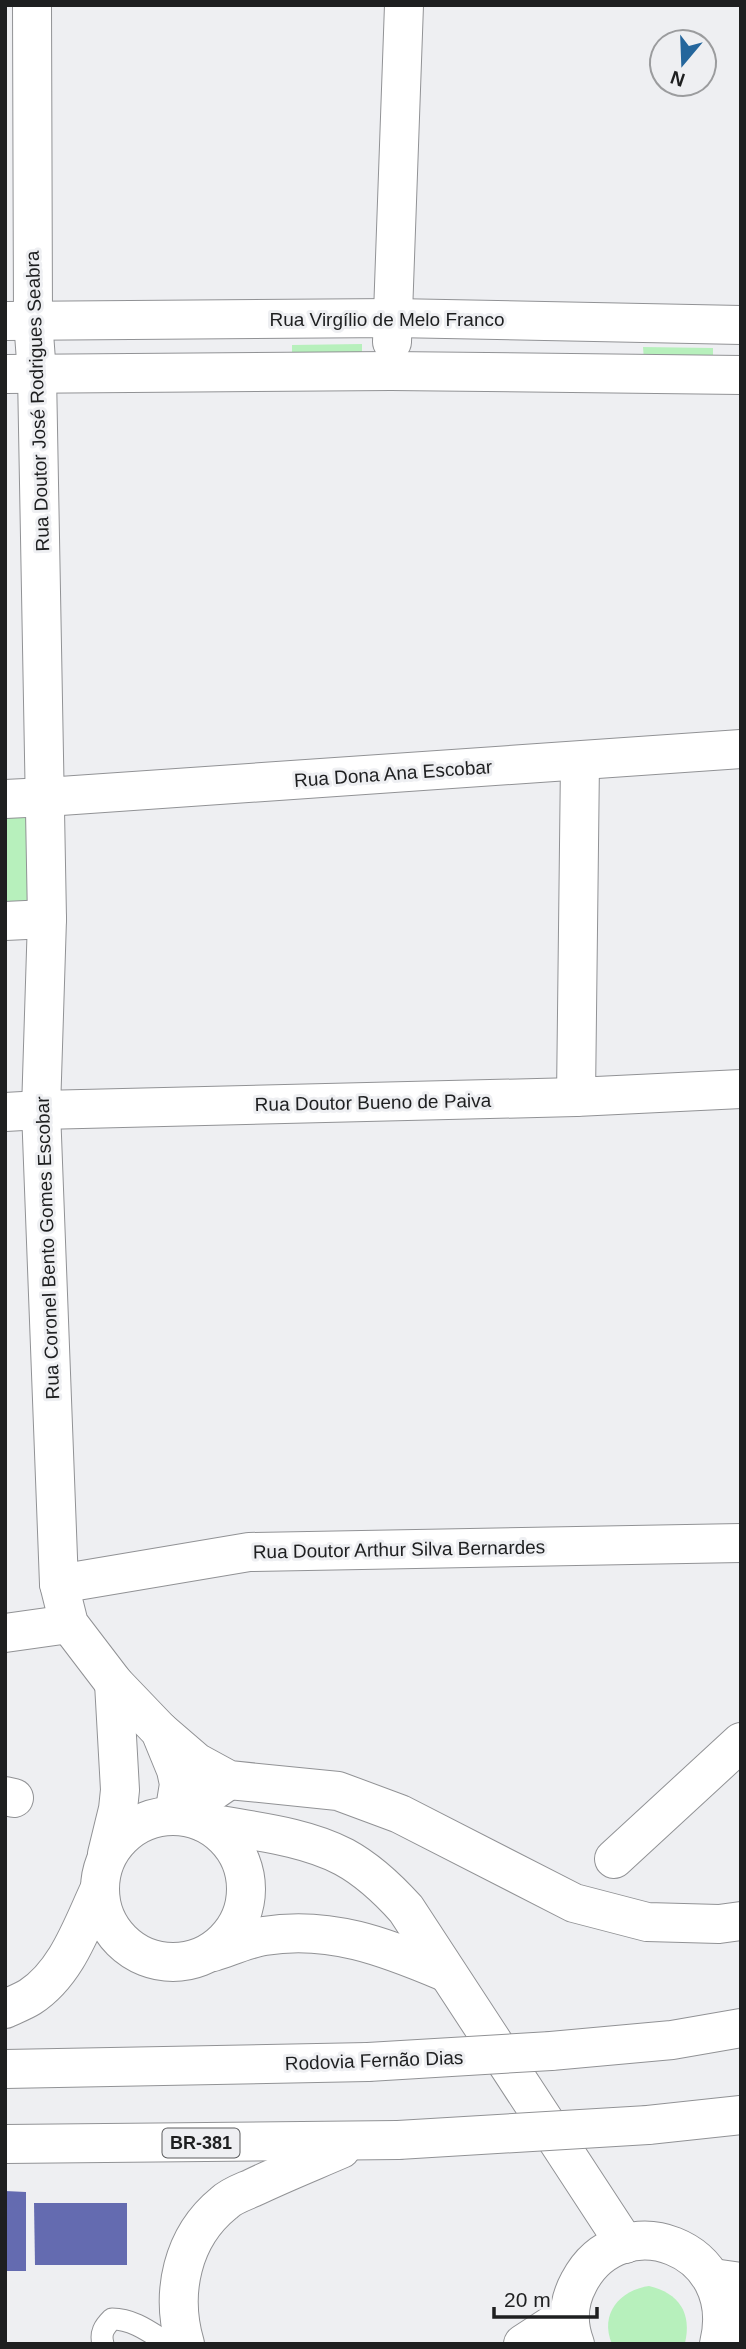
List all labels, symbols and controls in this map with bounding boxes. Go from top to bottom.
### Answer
north arrow [648,28,718,98]
text: N [668,66,688,91]
street label: Rua Doutor José Rodrigues Seabra [22,250,53,552]
street label: Rua Virgílio de Melo Franco [269,309,505,330]
street label: Rua Dona Ana Escobar [293,756,493,791]
street label: Rua Doutor Bueno de Paiva [255,1090,492,1115]
street label: Rua Coronel Bento Gomes Escobar [32,1095,63,1400]
street label: Rua Doutor Arthur Silva Bernardes [253,1536,545,1563]
street label: Rodovia Fernão Dias [284,2047,464,2074]
road number: BR-381 [162,2129,240,2158]
scale bar [494,2276,597,2320]
text: 20 m [504,2288,551,2311]

